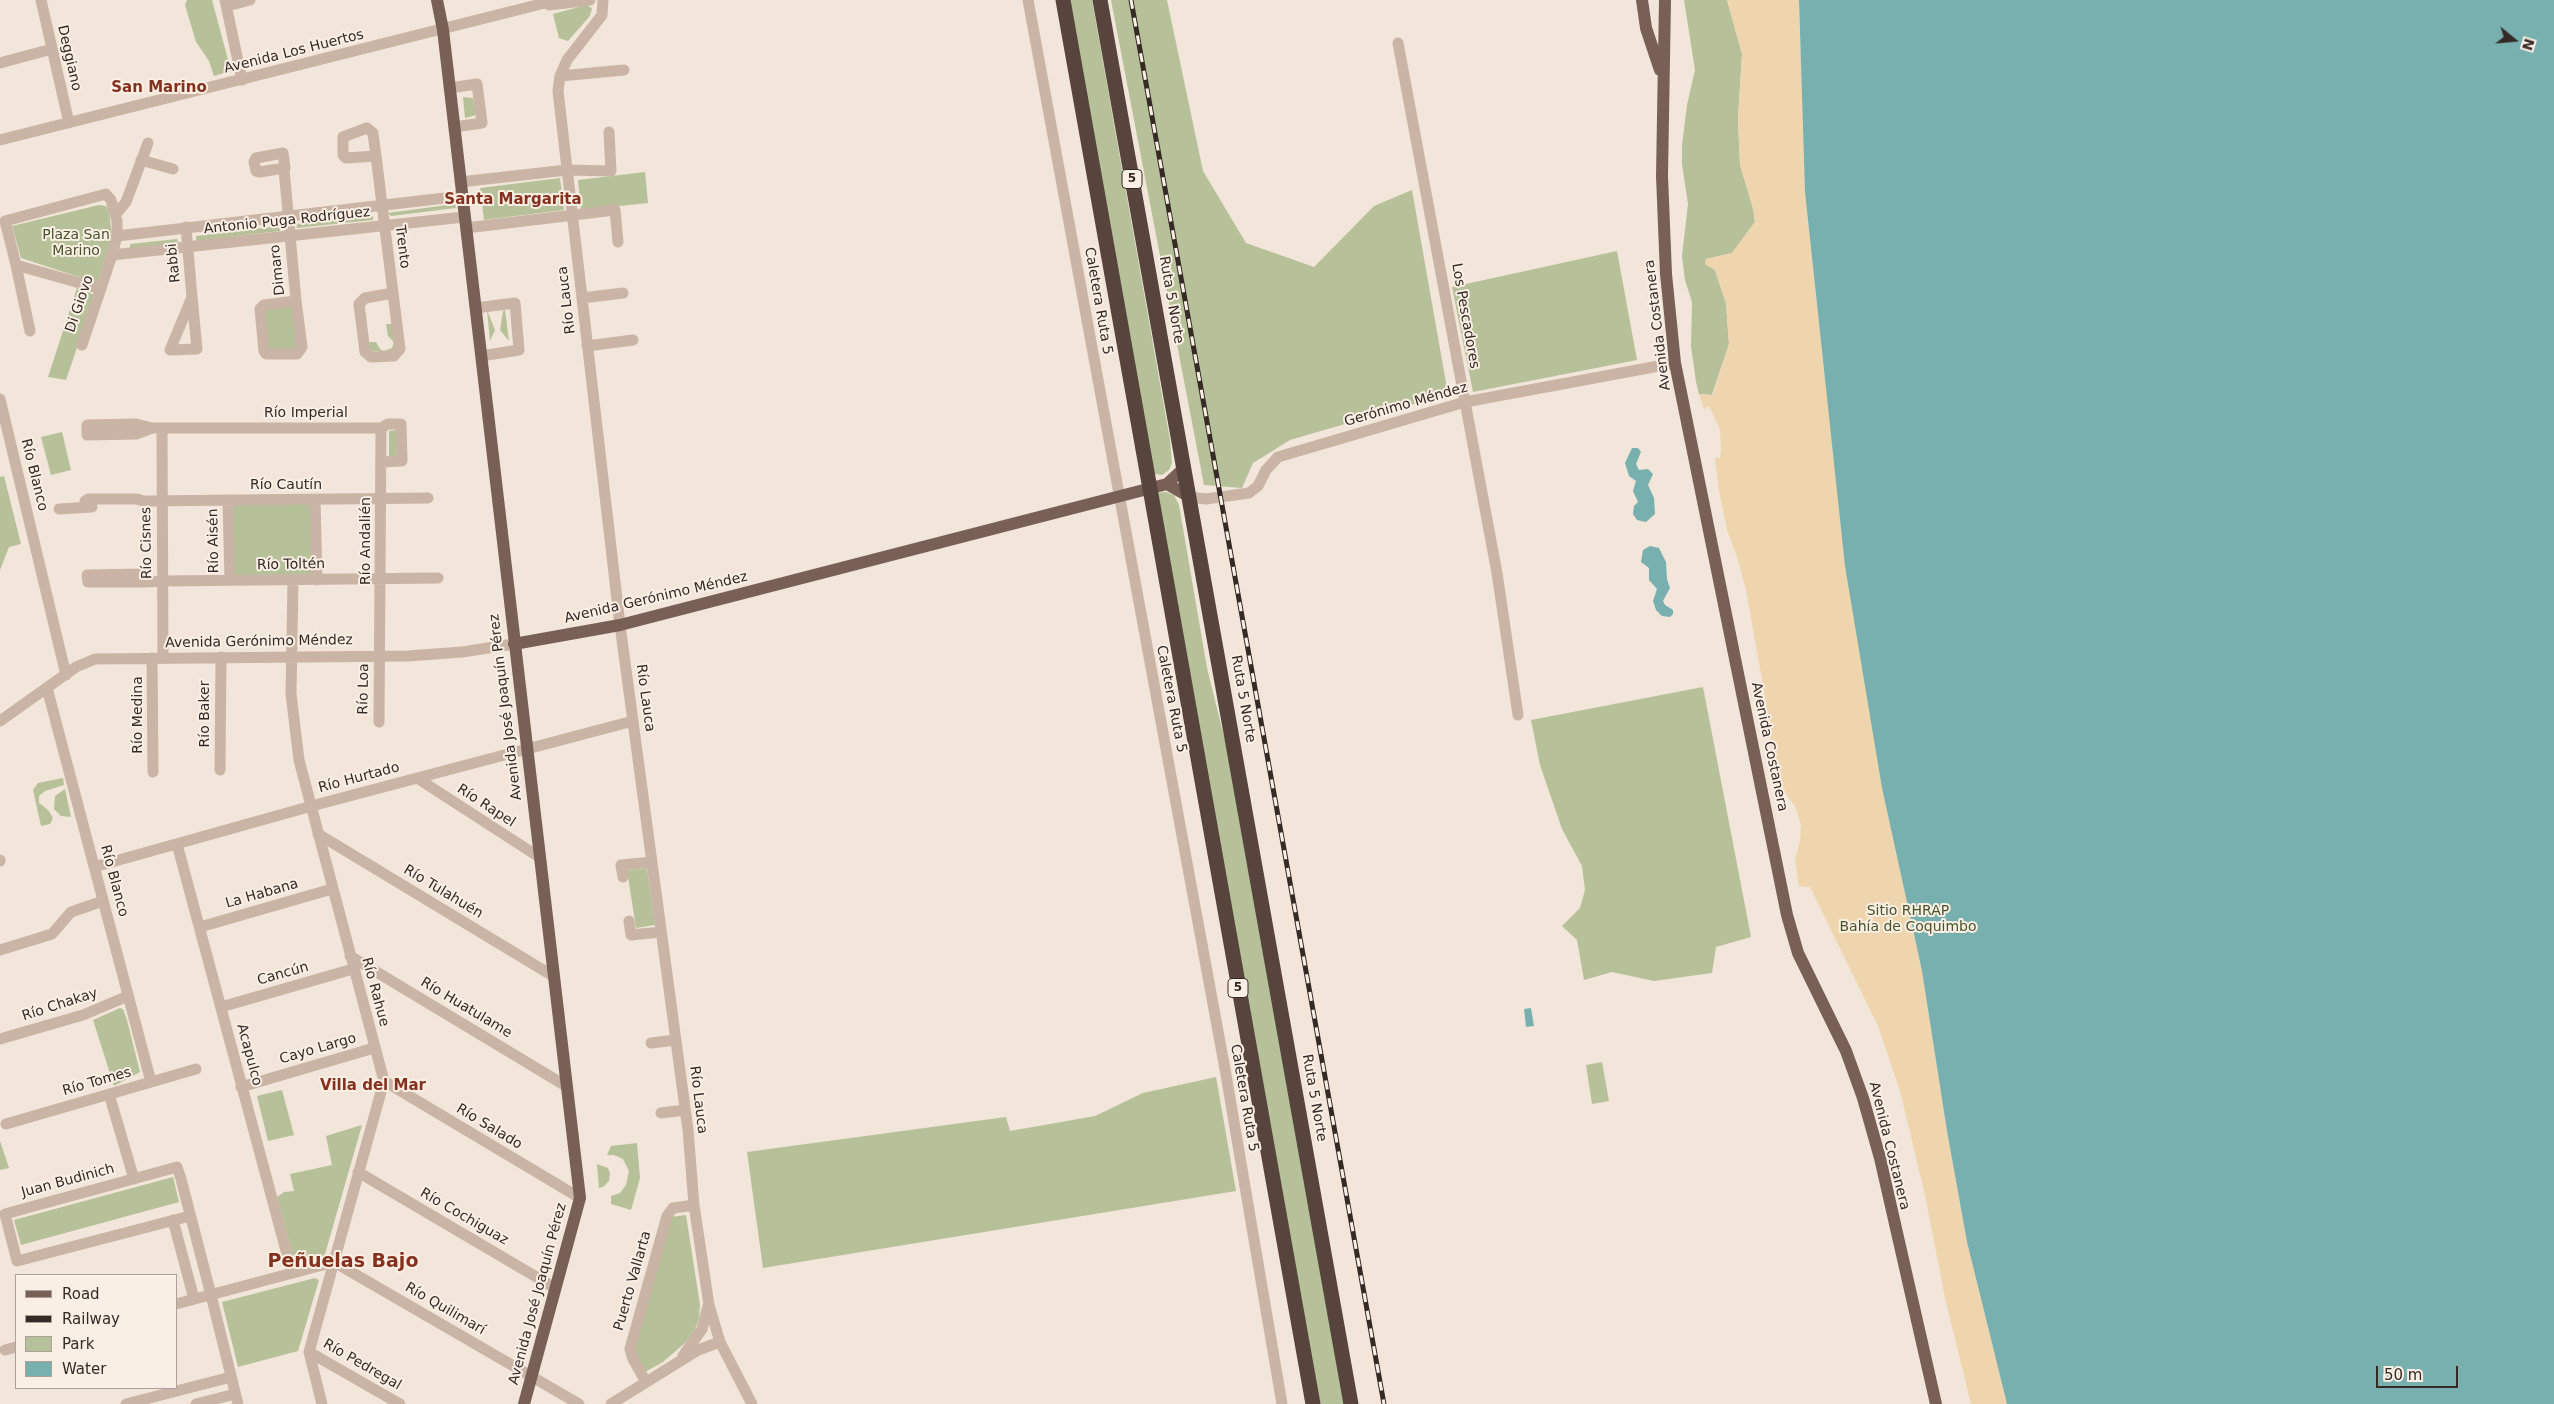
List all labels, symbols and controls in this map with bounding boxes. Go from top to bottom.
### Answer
north arrow [2489,15,2539,65]
street label: Deggiano [53,23,85,93]
street label: Avenida Los Huertos [222,27,366,77]
text: N [2519,36,2538,52]
district label: San Marino [111,79,207,97]
road number: 5 [1122,170,1142,188]
district label: Santa Margarita [444,191,582,209]
street label: Antonio Puga Rodríguez [203,204,371,238]
street label: Trento [391,224,413,270]
park label: Plaza San Marino [42,227,110,260]
street label: Rabbi [164,242,184,284]
street label: Dimaro [267,244,289,296]
street label: Caletera Ruta 5 [1080,246,1116,356]
street label: Ruta 5 Norte [1155,255,1187,345]
street label: Avenida Costanera [1642,259,1674,391]
street label: Los Pescadores [1447,262,1483,370]
street label: Río Lauca [555,265,579,335]
street label: Di Giovo [62,273,98,335]
street label: Gerónimo Méndez [1342,379,1470,431]
street label: Río Imperial [264,405,348,421]
street label: Río Blanco [17,437,51,513]
street label: Río Cautín [250,477,322,493]
street label: Río Andalién [358,497,374,585]
street label: Río Cisnes [138,507,156,579]
street label: Río Aisén [205,508,223,574]
street label: Río Toltén [257,556,325,574]
street label: Avenida Gerónimo Méndez [563,569,749,627]
street label: Avenida José Joaquín Pérez [486,613,526,801]
street label: Avenida Gerónimo Méndez [165,632,353,652]
street label: Caletera Ruta 5 [1152,644,1190,754]
street label: Ruta 5 Norte [1227,654,1259,744]
street label: Río Loa [355,663,373,715]
street label: Río Lauca [632,663,658,733]
street label: Río Medina [130,676,146,754]
street label: Río Baker [197,681,213,747]
street label: Avenida Costanera [1747,681,1791,813]
street label: Río Hurtado [317,759,401,797]
street label: Río Rapel [454,781,518,831]
street label: Río Blanco [96,843,132,919]
street label: Río Tulahuén [400,862,486,922]
street label: La Habana [224,876,300,912]
park label: Sitio RHRAP Bahía de Coquimbo [1839,903,1977,936]
street label: Río Rahue [358,956,392,1028]
street label: Cancún [255,959,311,989]
street label: Río Huatulame [417,974,515,1042]
road number: 5 [1228,978,1248,998]
street label: Río Chakay [20,985,100,1025]
street label: Acapulco [233,1022,265,1088]
street label: Cayo Largo [278,1030,358,1068]
street label: Caletera Ruta 5 [1226,1043,1262,1153]
street label: Ruta 5 Norte [1298,1053,1330,1143]
street label: Río Tomes [61,1064,133,1100]
street label: Río Lauca [686,1065,710,1135]
district label: Villa del Mar [320,1077,426,1095]
street label: Avenida Costanera [1865,1080,1913,1212]
street label: Río Salado [453,1101,525,1153]
street label: Juan Budinich [20,1161,116,1201]
street label: Río Cochiguaz [417,1185,511,1249]
street label: Avenida José Joaquín Pérez [506,1201,570,1387]
street label: Puerto Vallarta [611,1229,655,1333]
district label: Peñuelas Bajo [268,1251,418,1273]
legend [15,1274,178,1389]
street label: Río Quilimarí [402,1279,488,1339]
text: Road [62,1285,100,1303]
text: Railway [62,1310,120,1328]
text: Park [62,1335,94,1353]
street label: Río Pedregal [320,1336,404,1394]
scale bar [2379,1356,2462,1388]
text: Water [62,1360,106,1378]
text: 50 m [2384,1366,2422,1384]

